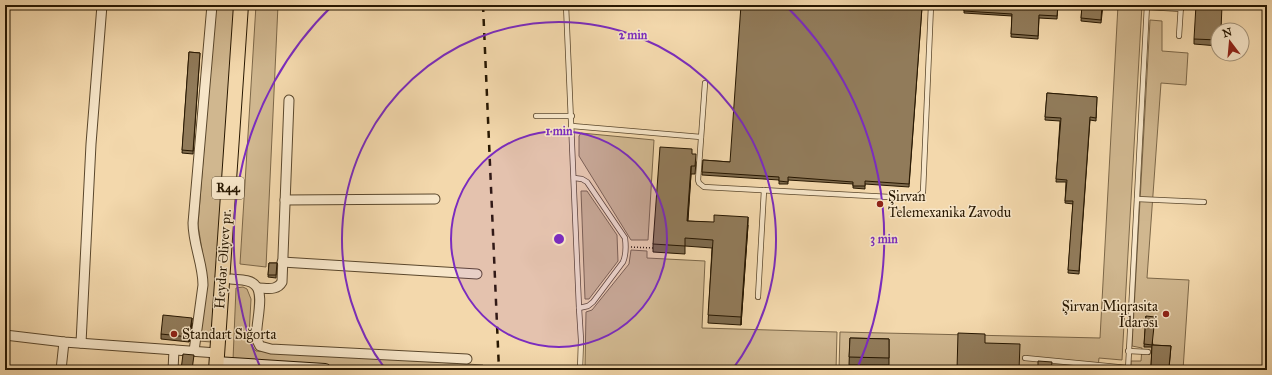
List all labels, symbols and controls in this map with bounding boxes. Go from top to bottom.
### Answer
north arrow [1210,22,1250,62]
text: N [1221,25,1234,40]
text: 2 min [619,28,648,42]
text: 1 min [545,124,573,138]
road number: R44 [212,177,244,199]
place label: Şirvan Telemexanika Zavodu [888,188,1012,221]
marker: Şirvan Telemexanika Zavodu [875,199,885,209]
street label: Heydər Əliyev pr. [211,208,235,309]
centre of rings [552,232,566,246]
text: 3 min [870,232,898,247]
place label: Şirvan Miqrasita İdarəsi [1062,298,1158,331]
marker: Şirvan Miqrasita İdarəsi [1161,309,1171,319]
place label: Standart Sığorta [182,326,276,343]
marker: Standart Sığorta [169,329,179,339]

